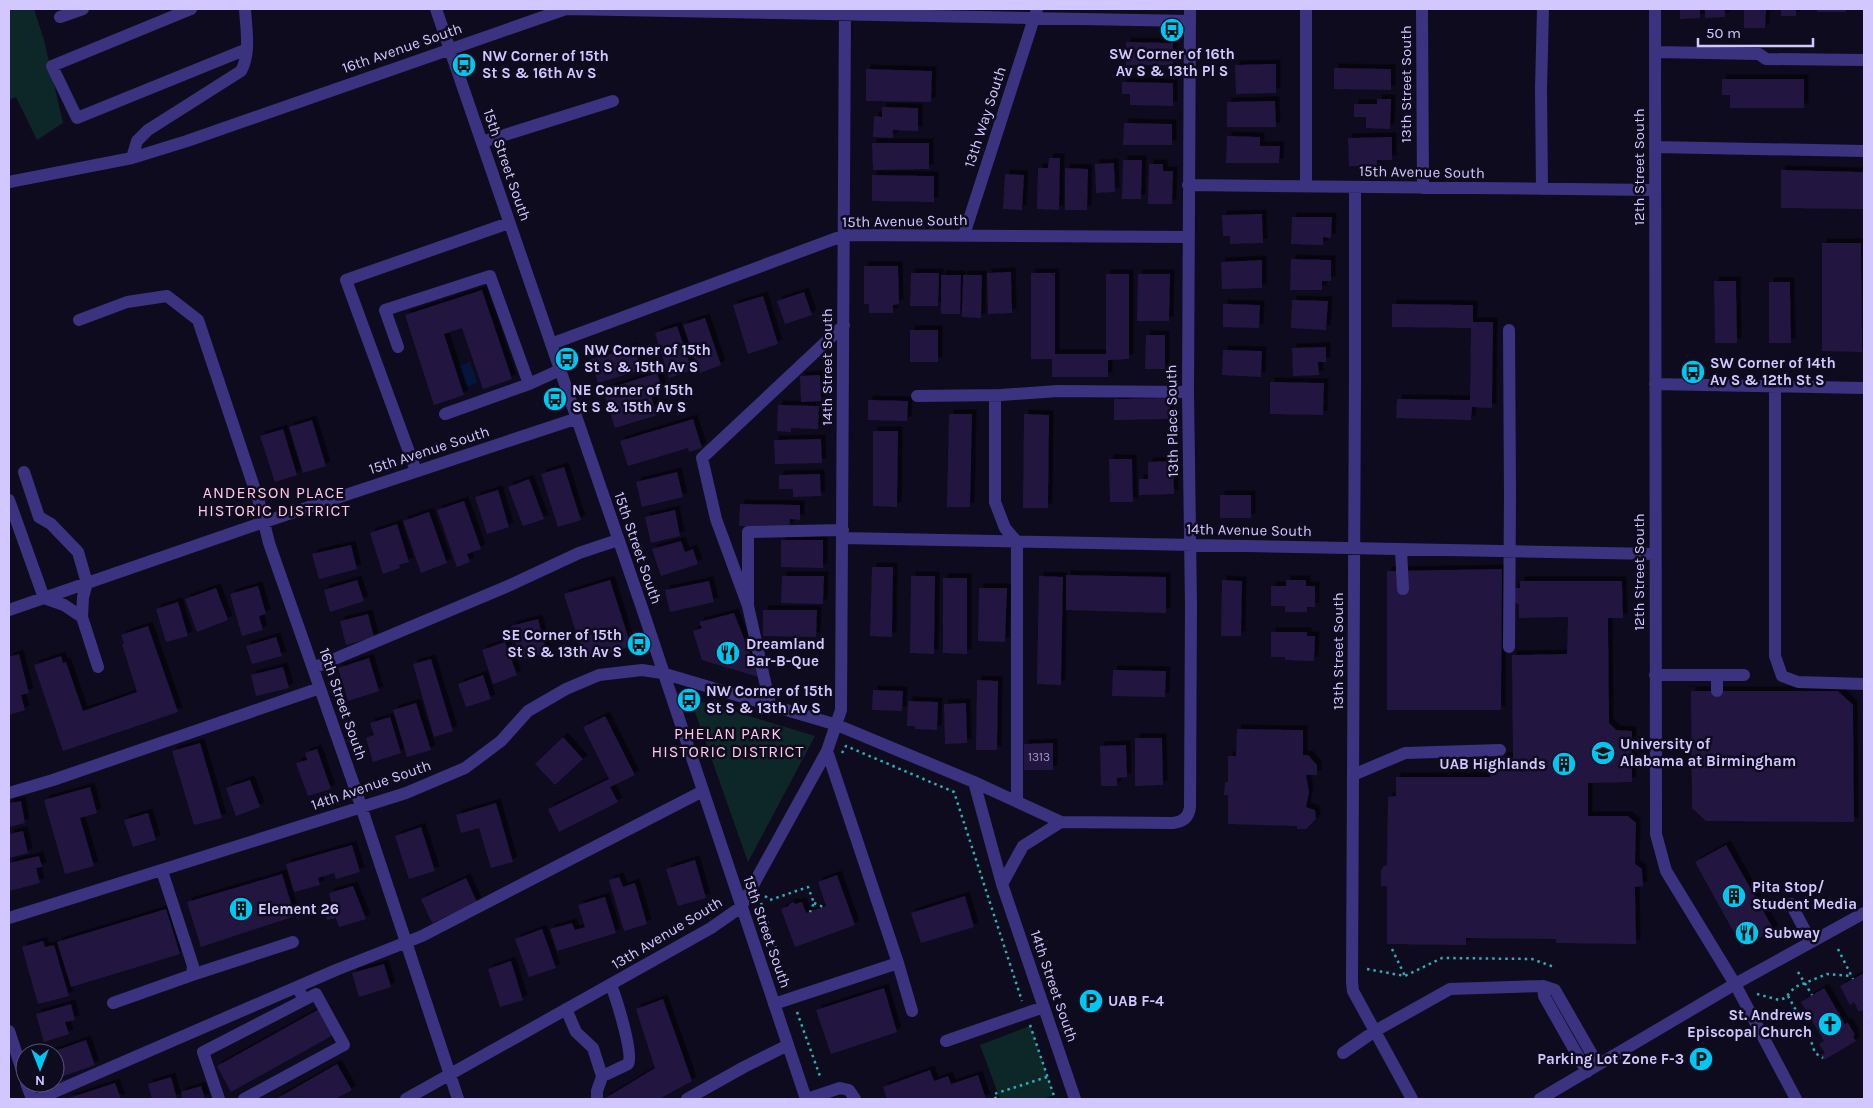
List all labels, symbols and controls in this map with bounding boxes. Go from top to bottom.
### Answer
scale bar [1698,15,1813,47]
bus stop icon: SW Corner of 16th Av S & 13th Pl S [1159,17,1185,43]
street label: 16th Avenue South [340,19,464,77]
text: 50 m [1706,24,1741,42]
street label: 13th Street South [1397,25,1415,143]
place label: SW Corner of 16th Av S & 13th Pl S [1109,45,1235,80]
place label: NW Corner of 15th St S & 16th Av S [482,47,609,82]
bus stop icon: NW Corner of 15th St S & 16th Av S [451,52,477,78]
street label: 13th Way South [960,64,1010,170]
street label: 15th Street South [479,107,535,223]
street label: 12th Street South [1630,108,1648,226]
street label: 15th Avenue South [1359,162,1485,182]
street label: 15th Avenue South [842,211,968,231]
street label: 14th Street South [818,308,836,426]
place label: NW Corner of 15th St S & 15th Av S [584,341,711,376]
bus stop icon: NW Corner of 15th St S & 15th Av S [554,346,580,372]
place label: SW Corner of 14th Av S & 12th St S [1710,354,1836,389]
bus stop icon: SW Corner of 14th Av S & 12th St S [1680,359,1706,385]
street label: 13th Place South [1162,364,1182,478]
place label: NE Corner of 15th St S & 15th Av S [572,381,693,416]
bus stop icon: NE Corner of 15th St S & 15th Av S [542,386,568,412]
street label: 15th Avenue South [366,422,492,478]
district label: ANDERSON PLACE HISTORIC DISTRICT [198,483,350,520]
street label: 15th Street South [610,490,666,606]
street label: 12th Street South [1630,513,1648,631]
street label: 14th Avenue South [1186,520,1312,540]
street label: 13th Street South [1329,592,1347,710]
place label: SE Corner of 15th St S & 13th Av S [502,626,622,661]
bus stop icon: SE Corner of 15th St S & 13th Av S [626,631,652,657]
place label: Dreamland Bar-B-Que [746,635,825,670]
restaurant icon: Dreamland Bar-B-Que [715,640,741,666]
street label: 16th Street South [315,645,371,763]
place label: NW Corner of 15th St S & 13th Av S [706,682,833,717]
bus stop icon: NW Corner of 15th St S & 13th Av S [676,687,702,713]
district label: PHELAN PARK HISTORIC DISTRICT [652,724,804,761]
place label: University of Alabama at Birmingham [1620,735,1796,770]
school or university icon: University of Alabama at Birmingham [1590,740,1616,766]
house number: 1313 [1028,750,1050,764]
building icon: UAB Highlands [1551,751,1577,777]
place label: UAB Highlands [1439,755,1546,773]
street label: 14th Avenue South [309,756,433,814]
street label: 15th Street South [739,874,795,990]
place label: Pita Stop/ Student Media [1752,878,1857,913]
building icon: Pita Stop/ Student Media [1721,883,1747,909]
street label: 13th Avenue South [608,893,726,973]
building icon: Element 26 [228,896,254,922]
place label: Element 26 [258,900,339,918]
restaurant icon: Subway [1734,920,1760,946]
place label: Subway [1764,924,1820,942]
street label: 14th Street South [1026,928,1082,1044]
parking icon: UAB F-4 [1078,988,1104,1014]
place label: UAB F-4 [1108,992,1164,1010]
place label: St. Andrews Episcopal Church [1687,1006,1812,1041]
church icon: St. Andrews Episcopal Church [1817,1011,1843,1037]
north arrow [15,1043,65,1093]
parking icon: Parking Lot Zone F-3 [1688,1046,1714,1072]
place label: Parking Lot Zone F-3 [1537,1050,1684,1068]
text: N [35,1072,45,1089]

